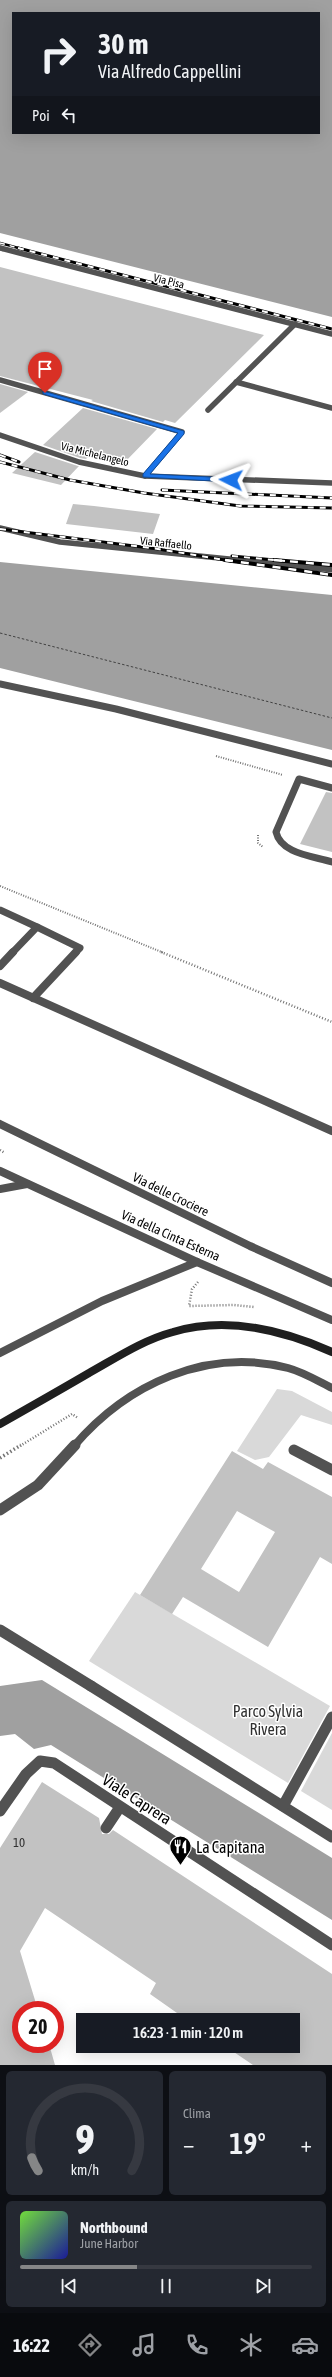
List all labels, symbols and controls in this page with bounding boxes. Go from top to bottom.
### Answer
icon: right [32,28,84,80]
text: 30 m [98,28,148,60]
text: Via Alfredo Cappellini [98,61,241,82]
icon: left [58,104,80,126]
text: Poi [32,107,50,124]
street label: Via Pisa [152,271,186,291]
pin [28,352,62,393]
icon: arrive [34,358,56,380]
street label: Via Michelangelo [60,440,130,468]
position arrow [210,459,252,501]
street label: Via Raffaello [139,534,193,552]
street label: Via delle Crociere [130,1170,211,1219]
street label: Via della Cinta Esterna [119,1207,223,1264]
park label: Parco Sylvia Rivera [233,1702,303,1738]
street label: Viale Caprera [99,1770,175,1829]
restaurant icon: La Capitana [167,1834,193,1867]
house number: 10 [13,1835,25,1850]
place label: La Capitana [196,1838,265,1857]
speed limit sign: 20 [12,2001,64,2053]
text: 16:23 · 1 min · 120 m [133,2024,243,2041]
text: Clima [183,2106,211,2121]
text: 9 [75,2115,94,2163]
text: 19° [229,2126,266,2160]
text: − [183,2131,194,2157]
text: + [301,2131,312,2157]
text: km/h [70,2162,99,2178]
text: Northbound [80,2219,148,2236]
text: June Harbor [80,2236,138,2251]
icon: previous [58,2275,80,2297]
icon: pause [155,2275,177,2297]
icon: next [252,2275,274,2297]
icon: directions [76,2331,104,2359]
icon: music [130,2331,158,2359]
icon: phone [183,2331,211,2359]
icon: climate [237,2331,265,2359]
icon: car [291,2331,319,2359]
text: 16:22 [13,2335,50,2356]

